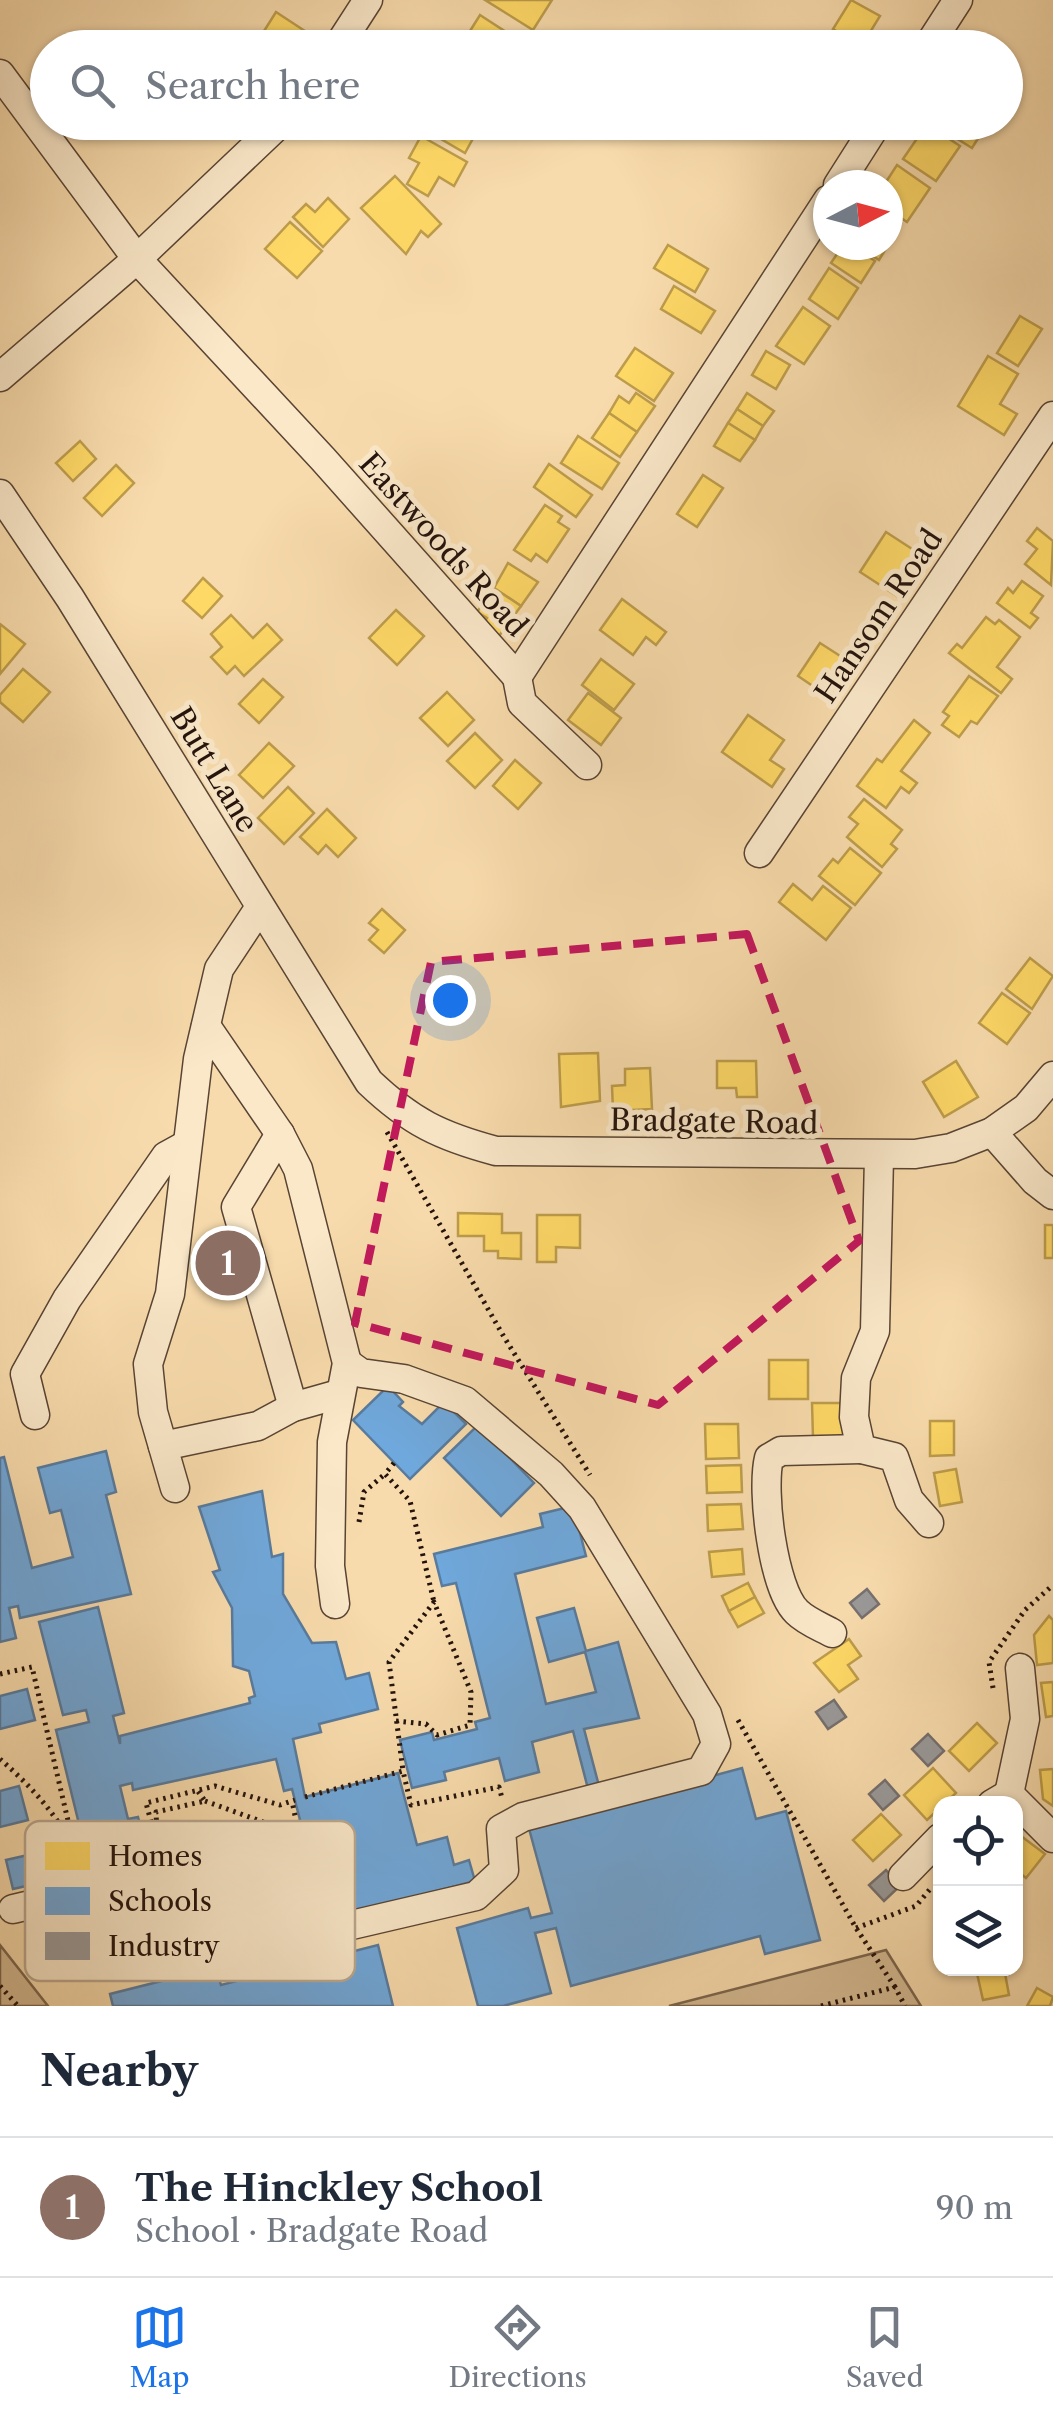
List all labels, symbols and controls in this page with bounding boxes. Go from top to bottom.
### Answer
search box [30,30,1023,140]
icon: search [65,58,120,113]
text: Search here [145,62,360,109]
north arrow [813,170,903,260]
street label: Eastwoods Road [351,445,536,644]
street label: Hansom Road [807,522,950,710]
street label: Butt Lane [163,700,266,839]
your location [425,975,476,1026]
street label: Bradgate Road [609,1101,819,1142]
pin: 1 [196,1226,260,1300]
map controls [933,1796,1023,1976]
button: locate [933,1796,1023,1886]
legend [25,1821,355,1981]
text: Homes [108,1839,202,1873]
text: Schools [108,1884,212,1918]
button: layers [933,1886,1023,1976]
text: Industry [108,1929,220,1963]
text: Nearby [40,2045,198,2097]
text: The Hinckley School [135,2164,543,2211]
text: 1 [65,2188,80,2227]
text: 90 m [936,2188,1013,2227]
text: School · Bradgate Road [135,2211,488,2250]
tab: Map [129,2300,190,2394]
tab: Directions [448,2300,587,2394]
tab: Saved [846,2300,924,2394]

